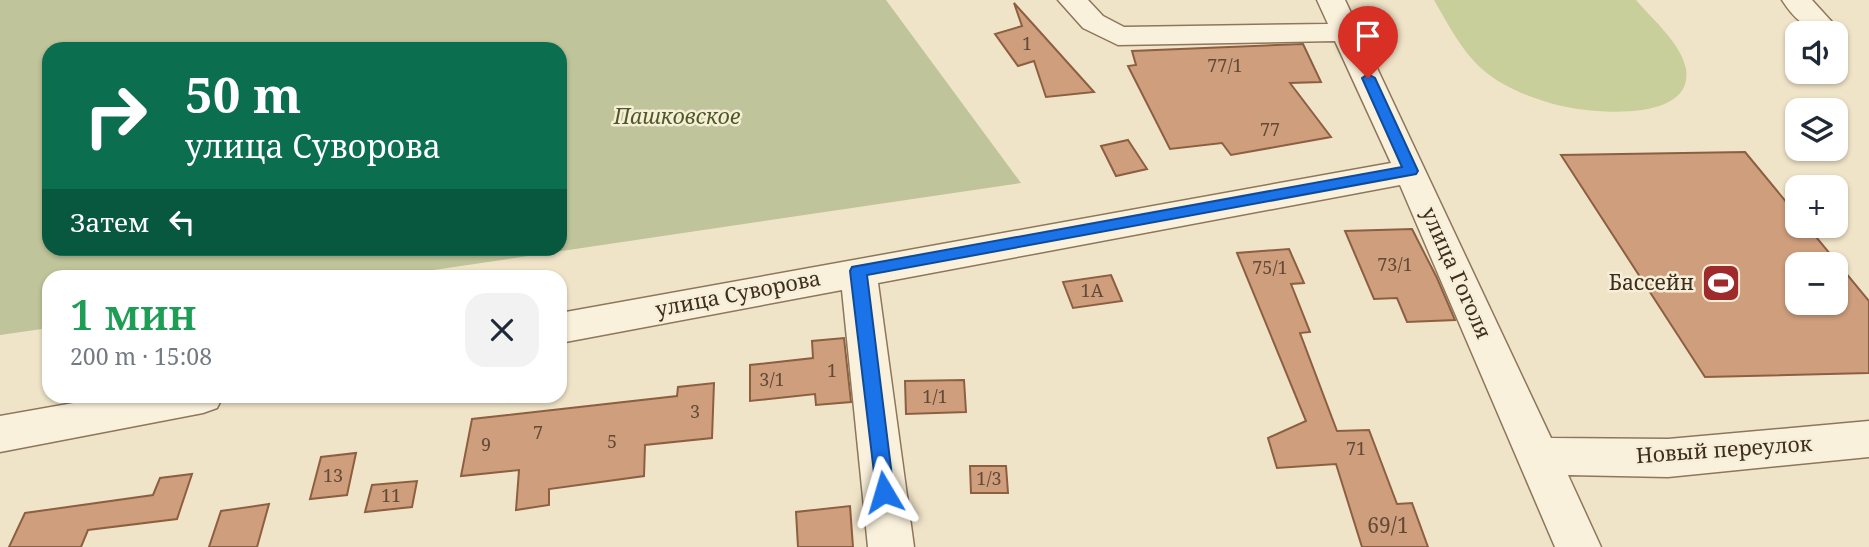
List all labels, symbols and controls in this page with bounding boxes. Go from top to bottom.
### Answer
pin [1338,6,1398,78]
icon: arrive [1349,17,1387,55]
map controls [1785,21,1848,315]
button: sound [1785,21,1848,84]
house number: 1 [1022,31,1032,55]
house number: 77/1 [1207,53,1243,77]
text: 50 m [185,61,301,127]
icon: right [70,70,161,161]
button: layers [1785,98,1848,161]
park label: Пашковское [613,102,740,130]
house number: 77 [1260,117,1280,141]
text: улица Суворова [185,124,441,167]
button: + [1785,175,1848,238]
street label: улица Гоголя [1415,202,1498,343]
icon: left [163,203,201,241]
text: Затем [70,204,149,240]
house number: 73/1 [1377,252,1413,276]
button: − [1785,252,1848,315]
house number: 75/1 [1252,255,1288,279]
sports icon: Бассейн [1700,262,1742,304]
street label: улица Суворова [653,263,823,323]
place label: Бассейн [1609,268,1694,296]
house number: 1А [1081,278,1104,302]
text: 1 мин [70,285,197,342]
button: close [465,293,539,367]
text: 200 m · 15:08 [70,340,212,372]
house number: 1 [827,358,837,382]
house number: 3/1 [759,367,785,391]
house number: 1/1 [922,384,948,408]
house number: 3 [690,399,700,423]
house number: 7 [533,420,543,444]
house number: 5 [607,429,617,453]
street label: Новый переулок [1635,429,1813,469]
house number: 9 [481,432,491,456]
house number: 71 [1346,436,1366,460]
position arrow [847,455,921,529]
house number: 13 [323,463,343,487]
house number: 1/3 [976,466,1002,490]
house number: 11 [381,483,401,507]
house number: 69/1 [1367,511,1409,539]

